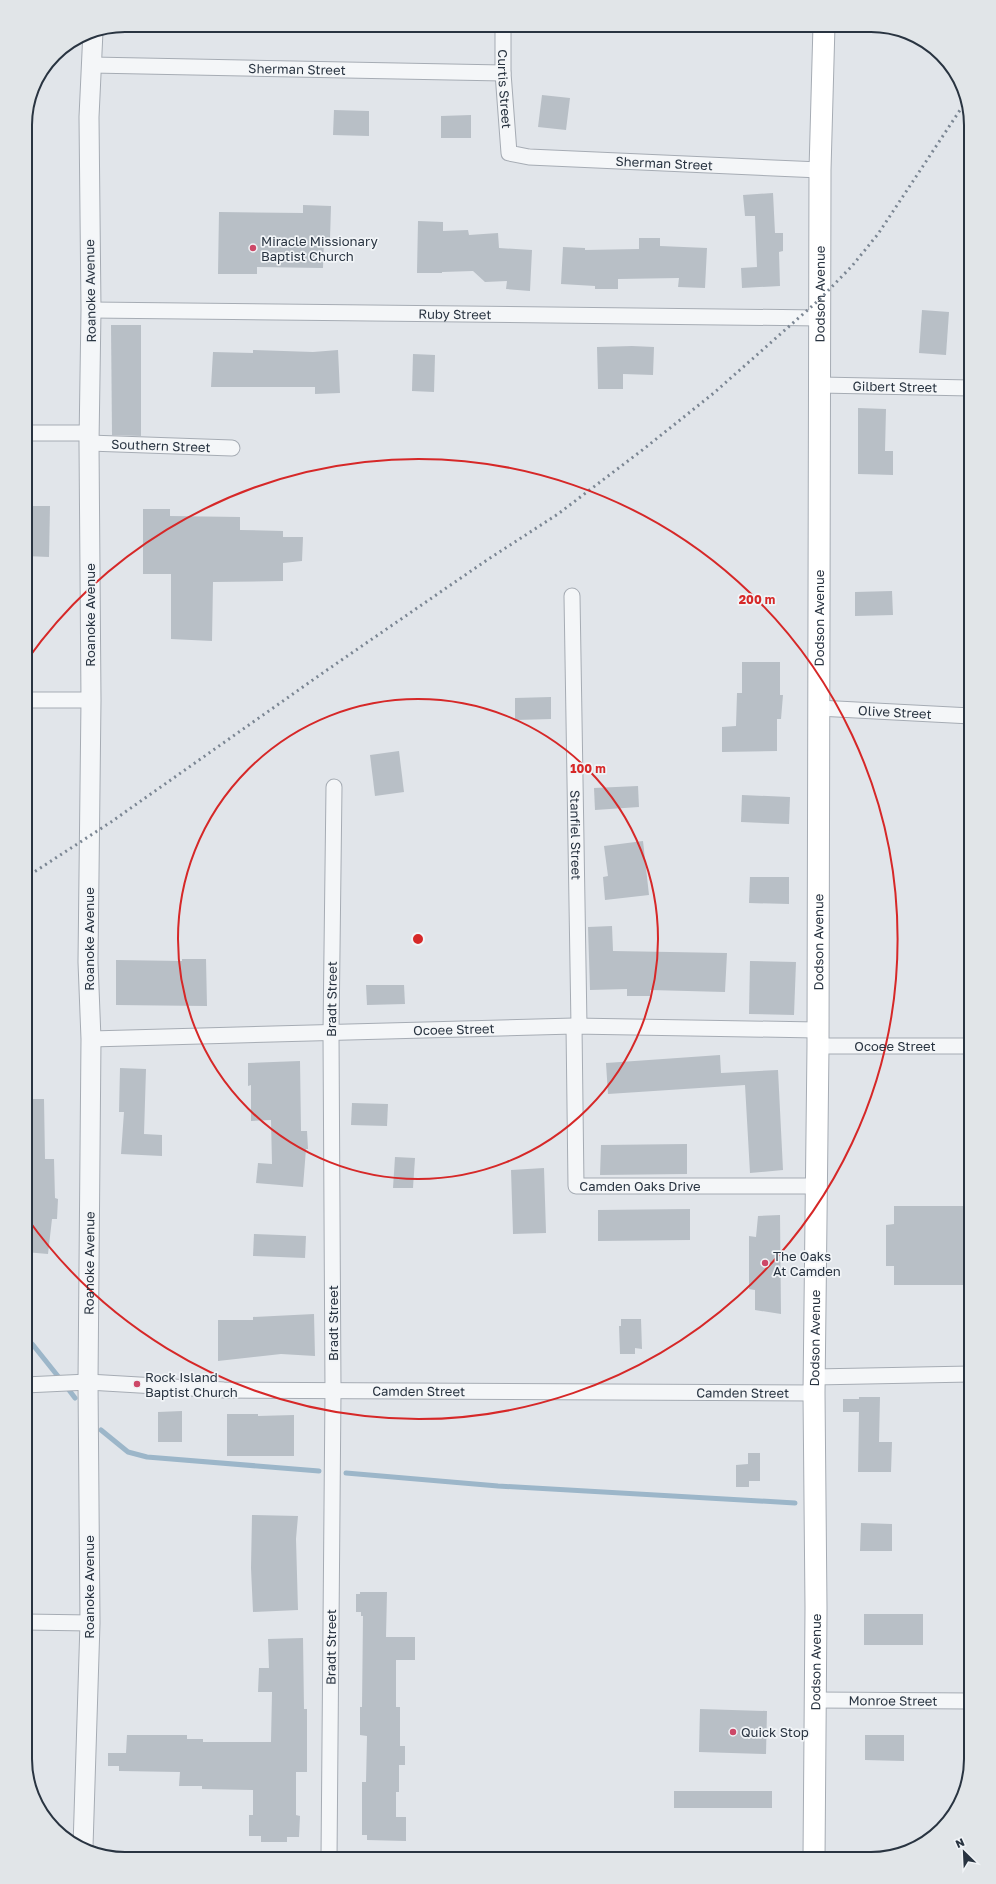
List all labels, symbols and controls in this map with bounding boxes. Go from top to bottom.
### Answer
street label: Curtis Street [495,49,515,129]
street label: Sherman Street [248,60,346,78]
street label: Sherman Street [615,153,713,173]
place label: Miracle Missionary Baptist Church [261,233,378,264]
street label: Roanoke Avenue [81,239,99,343]
marker: Miracle Missionary Baptist Church [248,243,258,253]
street label: Dodson Avenue [812,246,828,342]
street label: Ruby Street [418,306,492,322]
street label: Gilbert Street [852,378,937,395]
street label: Southern Street [111,436,211,455]
street label: Roanoke Avenue [82,563,98,667]
street label: Dodson Avenue [811,570,827,666]
text: 200 m [739,592,775,607]
street label: Olive Street [858,702,932,722]
text: 100 m [570,761,606,776]
street label: Stanfiel Street [567,790,585,880]
street label: Roanoke Avenue [81,887,97,991]
street label: Dodson Avenue [810,894,826,990]
centre of rings [411,932,425,946]
street label: Bradt Street [323,961,340,1037]
street label: Ocoee Street [413,1020,495,1038]
street label: Ocoee Street [854,1038,936,1054]
street label: Camden Oaks Drive [579,1178,701,1194]
street label: Roanoke Avenue [81,1211,97,1315]
place label: The Oaks At Camden [773,1248,841,1279]
marker: The Oaks At Camden [760,1258,770,1268]
street label: Bradt Street [325,1285,341,1361]
street label: Dodson Avenue [806,1290,823,1387]
place label: Rock Island Baptist Church [145,1369,238,1400]
marker: Rock Island Baptist Church [132,1379,142,1389]
street label: Camden Street [372,1383,465,1399]
street label: Camden Street [696,1384,789,1401]
street label: Roanoke Avenue [81,1535,97,1639]
street label: Bradt Street [322,1609,339,1685]
street label: Dodson Avenue [807,1614,824,1710]
street label: Monroe Street [848,1692,938,1709]
place label: Quick Stop [741,1724,809,1740]
marker: Quick Stop [728,1727,738,1737]
north arrow [944,1832,984,1872]
text: N [953,1835,966,1850]

